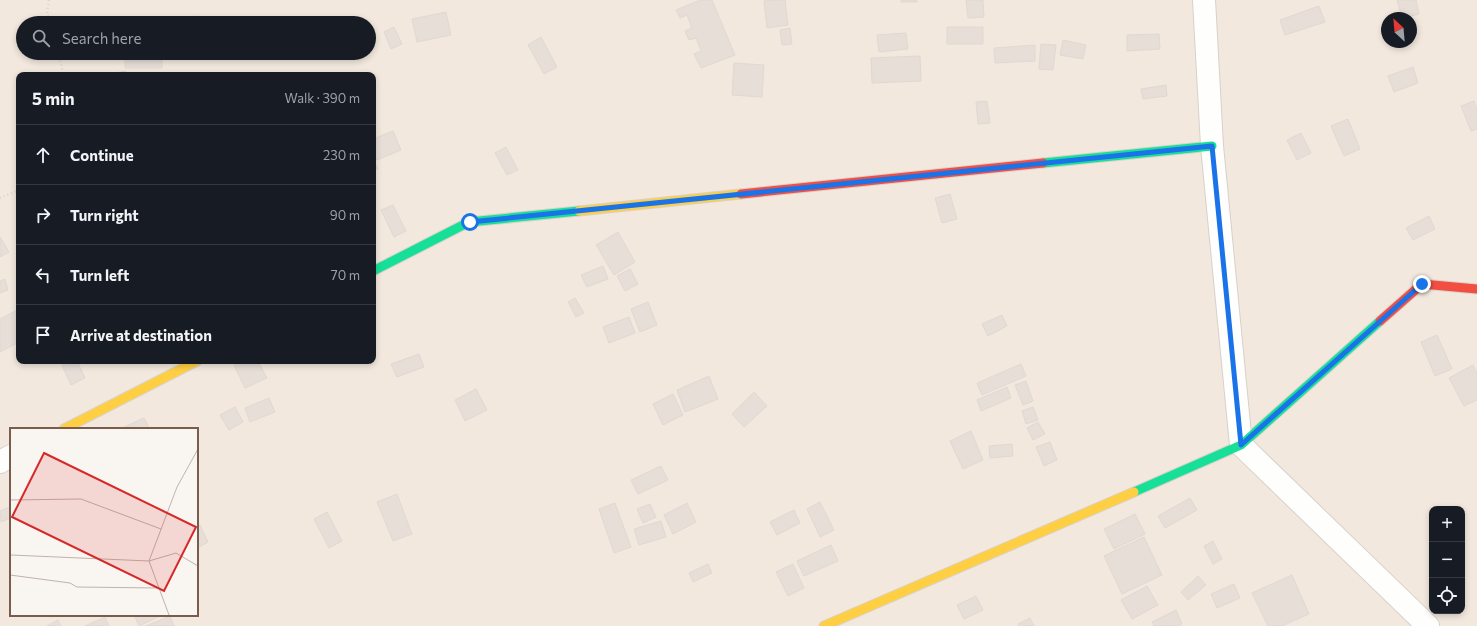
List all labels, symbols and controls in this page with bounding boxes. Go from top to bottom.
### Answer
north arrow [1381,12,1417,48]
search box [16,16,376,60]
icon: search [30,27,52,49]
text: Search here [62,29,141,47]
text: 5 min [32,88,75,109]
text: Walk · 390 m [285,90,360,106]
icon: ahead [32,144,54,166]
text: Continue [70,146,134,164]
text: 230 m [323,147,360,163]
icon: right [32,204,54,226]
text: Turn right [70,206,139,224]
text: 90 m [330,207,360,223]
route start [461,213,479,231]
icon: left [32,264,54,286]
text: Turn left [70,266,129,284]
text: 70 m [331,267,360,283]
route end [1413,275,1431,293]
icon: arrive [32,324,54,346]
text: Arrive at destination [70,326,212,344]
inset map [10,428,198,616]
map controls [1429,506,1465,614]
button: + [1429,506,1465,542]
button: − [1429,542,1465,578]
button: locate [1429,578,1465,614]

